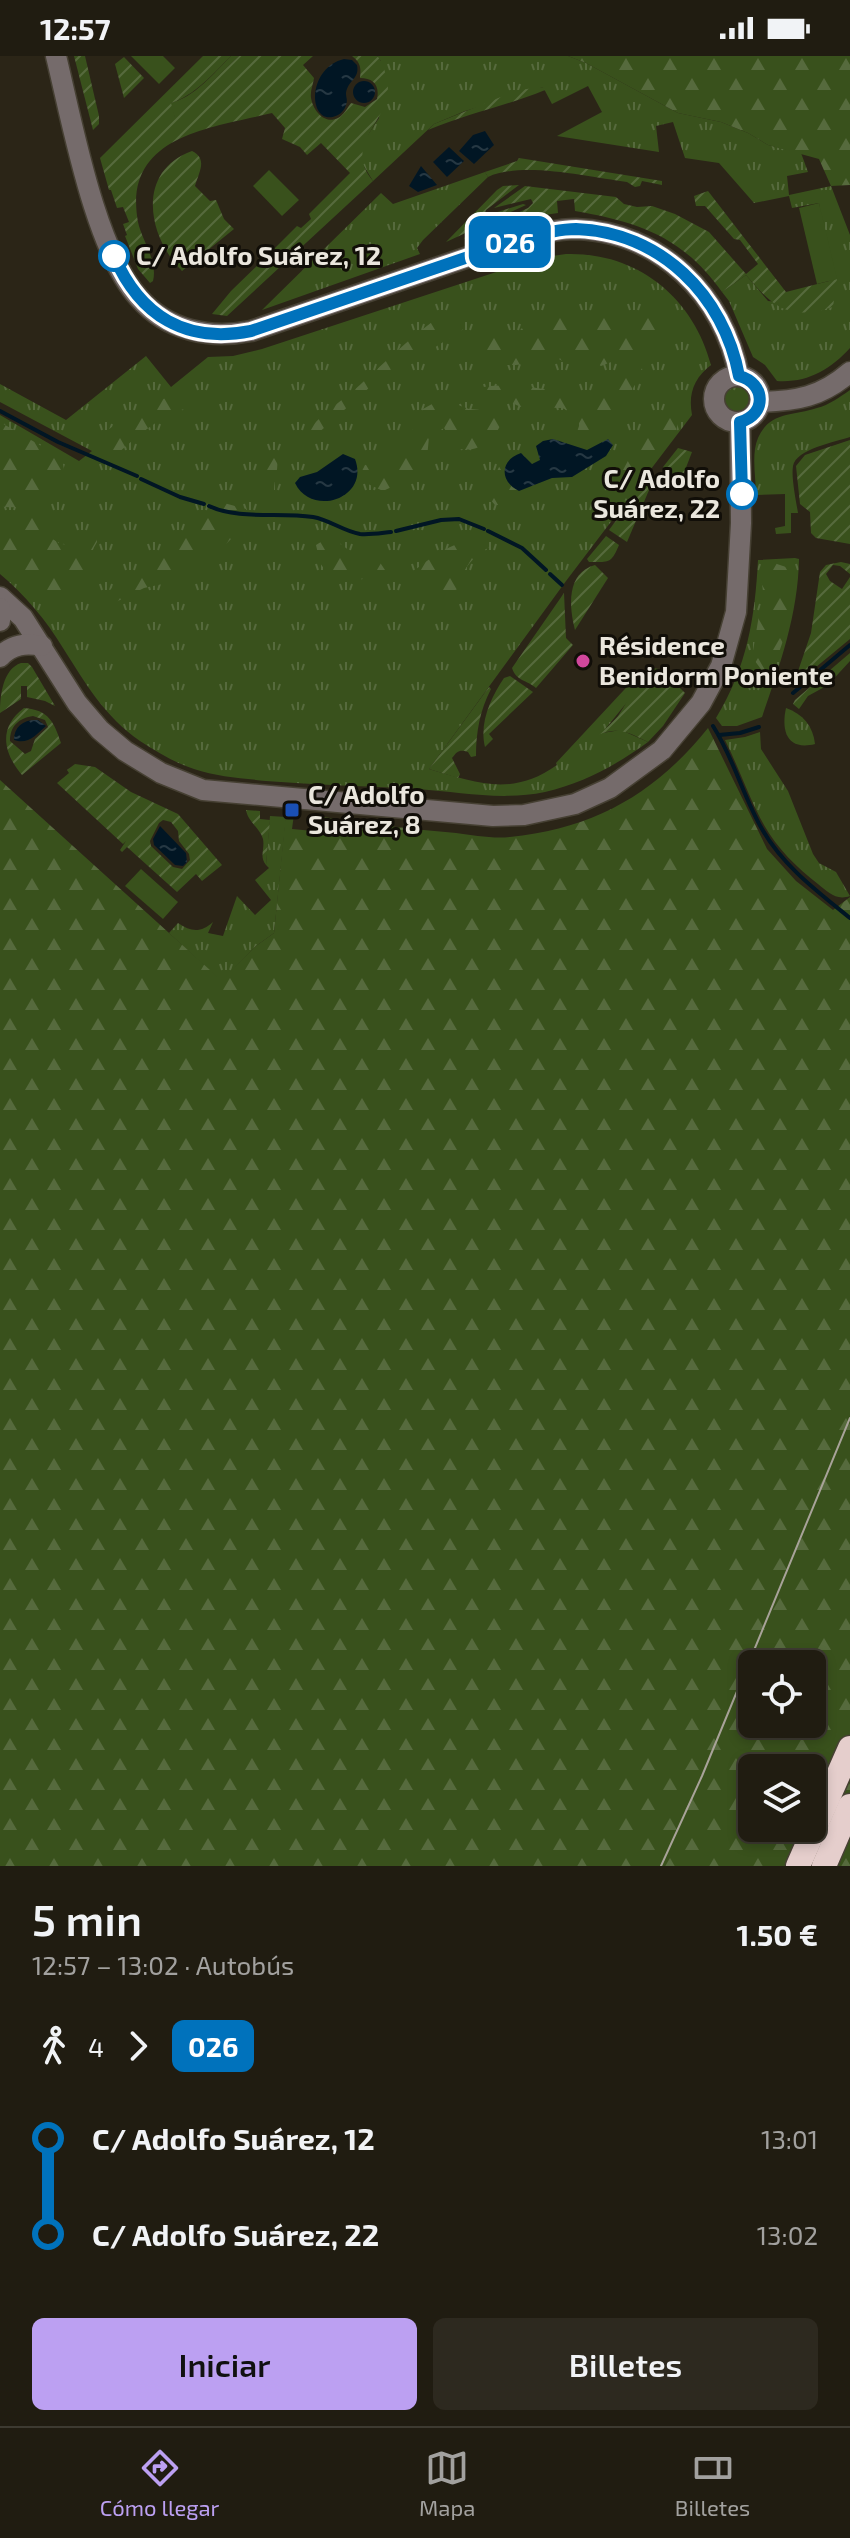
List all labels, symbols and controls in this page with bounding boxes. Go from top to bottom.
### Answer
text: 12:57 [40,10,111,46]
line badge: 026 [464,216,556,268]
text: 026 [485,225,535,259]
place label: C/ Adolfo Suárez, 12 [136,239,381,270]
marker: C/ Adolfo Suárez, 12 [99,241,129,271]
place label: C/ Adolfo Suárez, 22 [593,462,720,523]
marker: C/ Adolfo Suárez, 22 [727,479,757,509]
place label: Résidence Benidorm Poniente [599,629,833,690]
marker: Résidence Benidorm Poniente [574,652,592,670]
place label: C/ Adolfo Suárez, 8 [308,778,425,839]
marker: C/ Adolfo Suárez, 8 [283,801,301,819]
map controls [738,1650,826,1842]
button: locate [738,1650,826,1738]
button: layers [738,1754,826,1842]
text: 5 min [32,1892,142,1945]
text: 1.50 € [736,1916,818,1952]
text: 12:57 – 13:02 · Autobús [32,1949,294,1980]
icon: walk [32,2024,76,2068]
icon: forward [116,2024,160,2068]
text: 026 [188,2029,238,2063]
text: 4 [88,2031,104,2062]
text: C/ Adolfo Suárez, 12 [92,2120,375,2156]
text: 13:01 [761,2123,818,2154]
text: C/ Adolfo Suárez, 22 [92,2216,379,2252]
text: 13:02 [757,2219,818,2250]
button: Iniciar [32,2318,417,2410]
button: Billetes [433,2318,818,2410]
tab: Cómo llegar [100,2446,219,2520]
tab: Mapa [419,2446,475,2520]
tab: Billetes [675,2446,750,2520]

